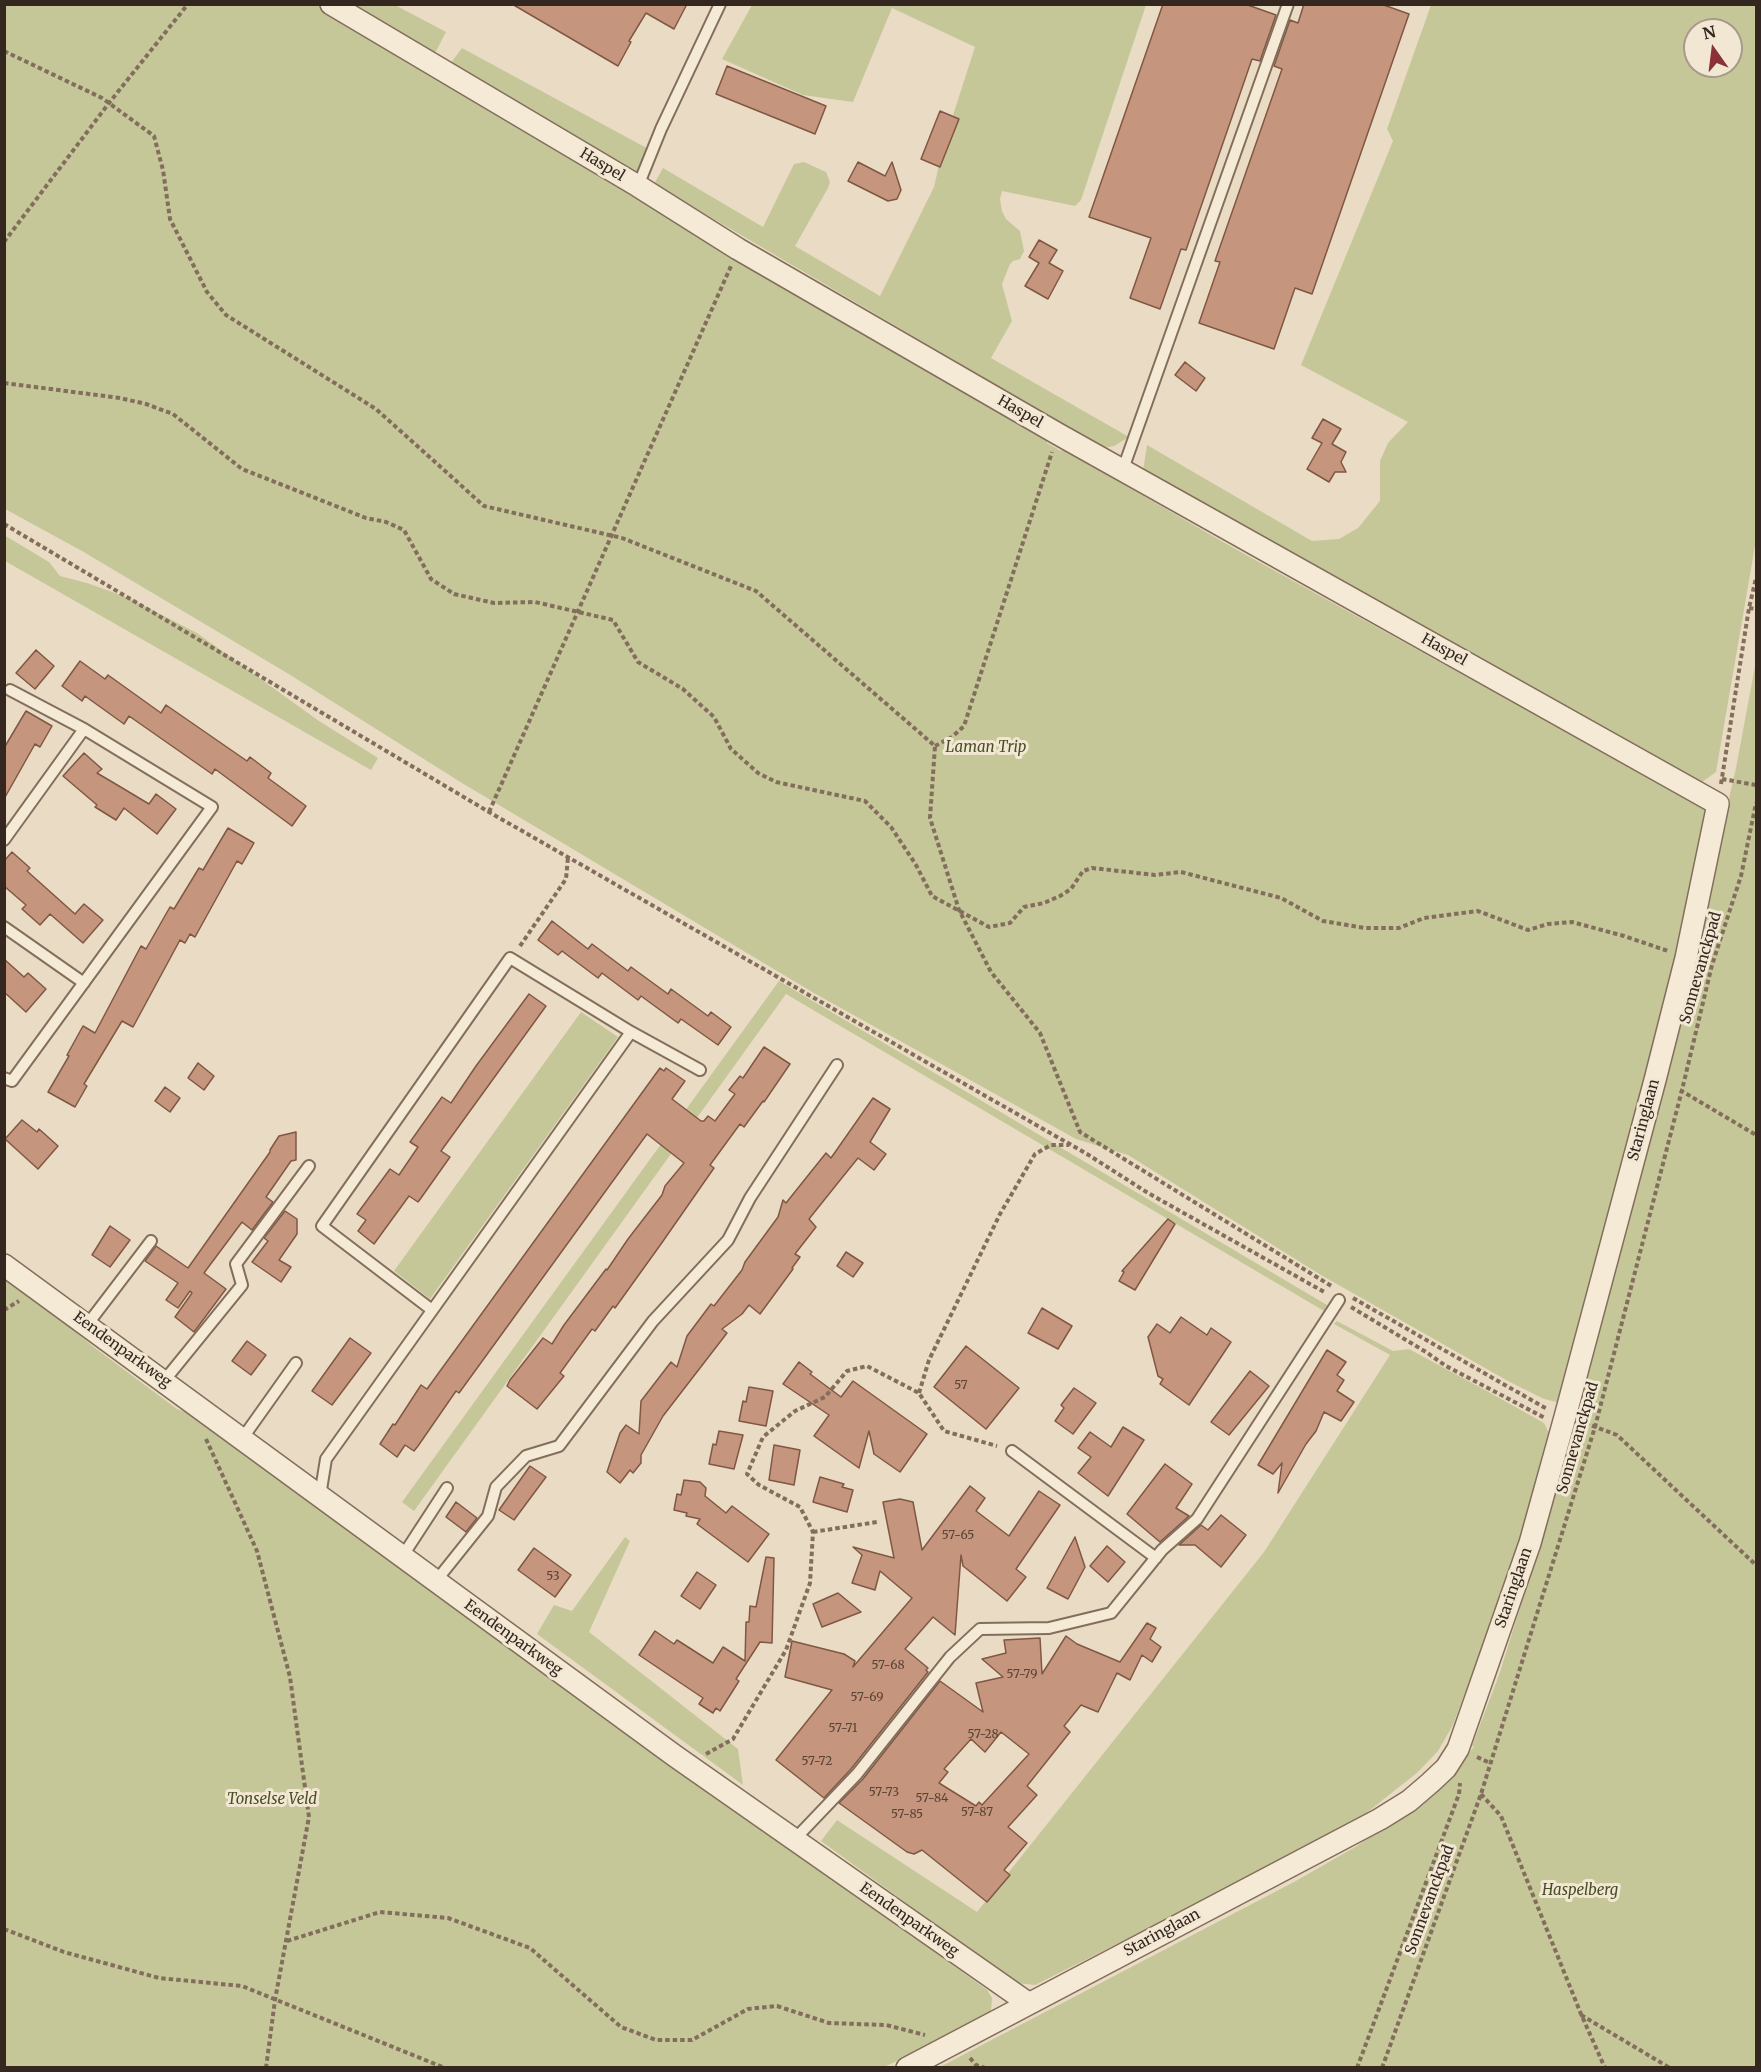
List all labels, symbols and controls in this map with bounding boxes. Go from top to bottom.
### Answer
north arrow [1683,18,1743,78]
text: N [1701,21,1718,44]
street label: Haspel [576,145,628,185]
street label: Haspel [994,392,1046,432]
street label: Haspel [1418,630,1470,670]
park label: Laman Trip [946,739,1026,757]
street label: Sonnevanckpad [1676,910,1726,1026]
street label: Staringlaan [1624,1077,1664,1163]
street label: Eendenparkweg [69,1308,175,1392]
house number: 57 [954,1379,968,1393]
street label: Sonnevanckpad [1553,1380,1603,1496]
house number: 57-65 [942,1529,974,1543]
street label: Staringlaan [1492,1545,1536,1631]
house number: 53 [546,1570,560,1584]
street label: Eendenparkweg [460,1596,566,1680]
house number: 57-68 [871,1659,905,1673]
house number: 57-79 [1007,1668,1037,1682]
house number: 57-69 [851,1691,883,1705]
house number: 57-71 [828,1722,858,1736]
house number: 57-28 [967,1728,999,1742]
house number: 57-72 [802,1755,832,1769]
house number: 57-73 [869,1786,899,1800]
park label: Tonselse Veld [227,1791,317,1809]
house number: 57-84 [916,1792,948,1806]
house number: 57-87 [961,1806,993,1820]
house number: 57-85 [891,1808,923,1822]
street label: Sonnevanckpad [1402,1843,1458,1957]
street label: Eendenparkweg [856,1879,962,1961]
park label: Haspelberg [1542,1882,1618,1900]
street label: Staringlaan [1121,1905,1203,1961]

